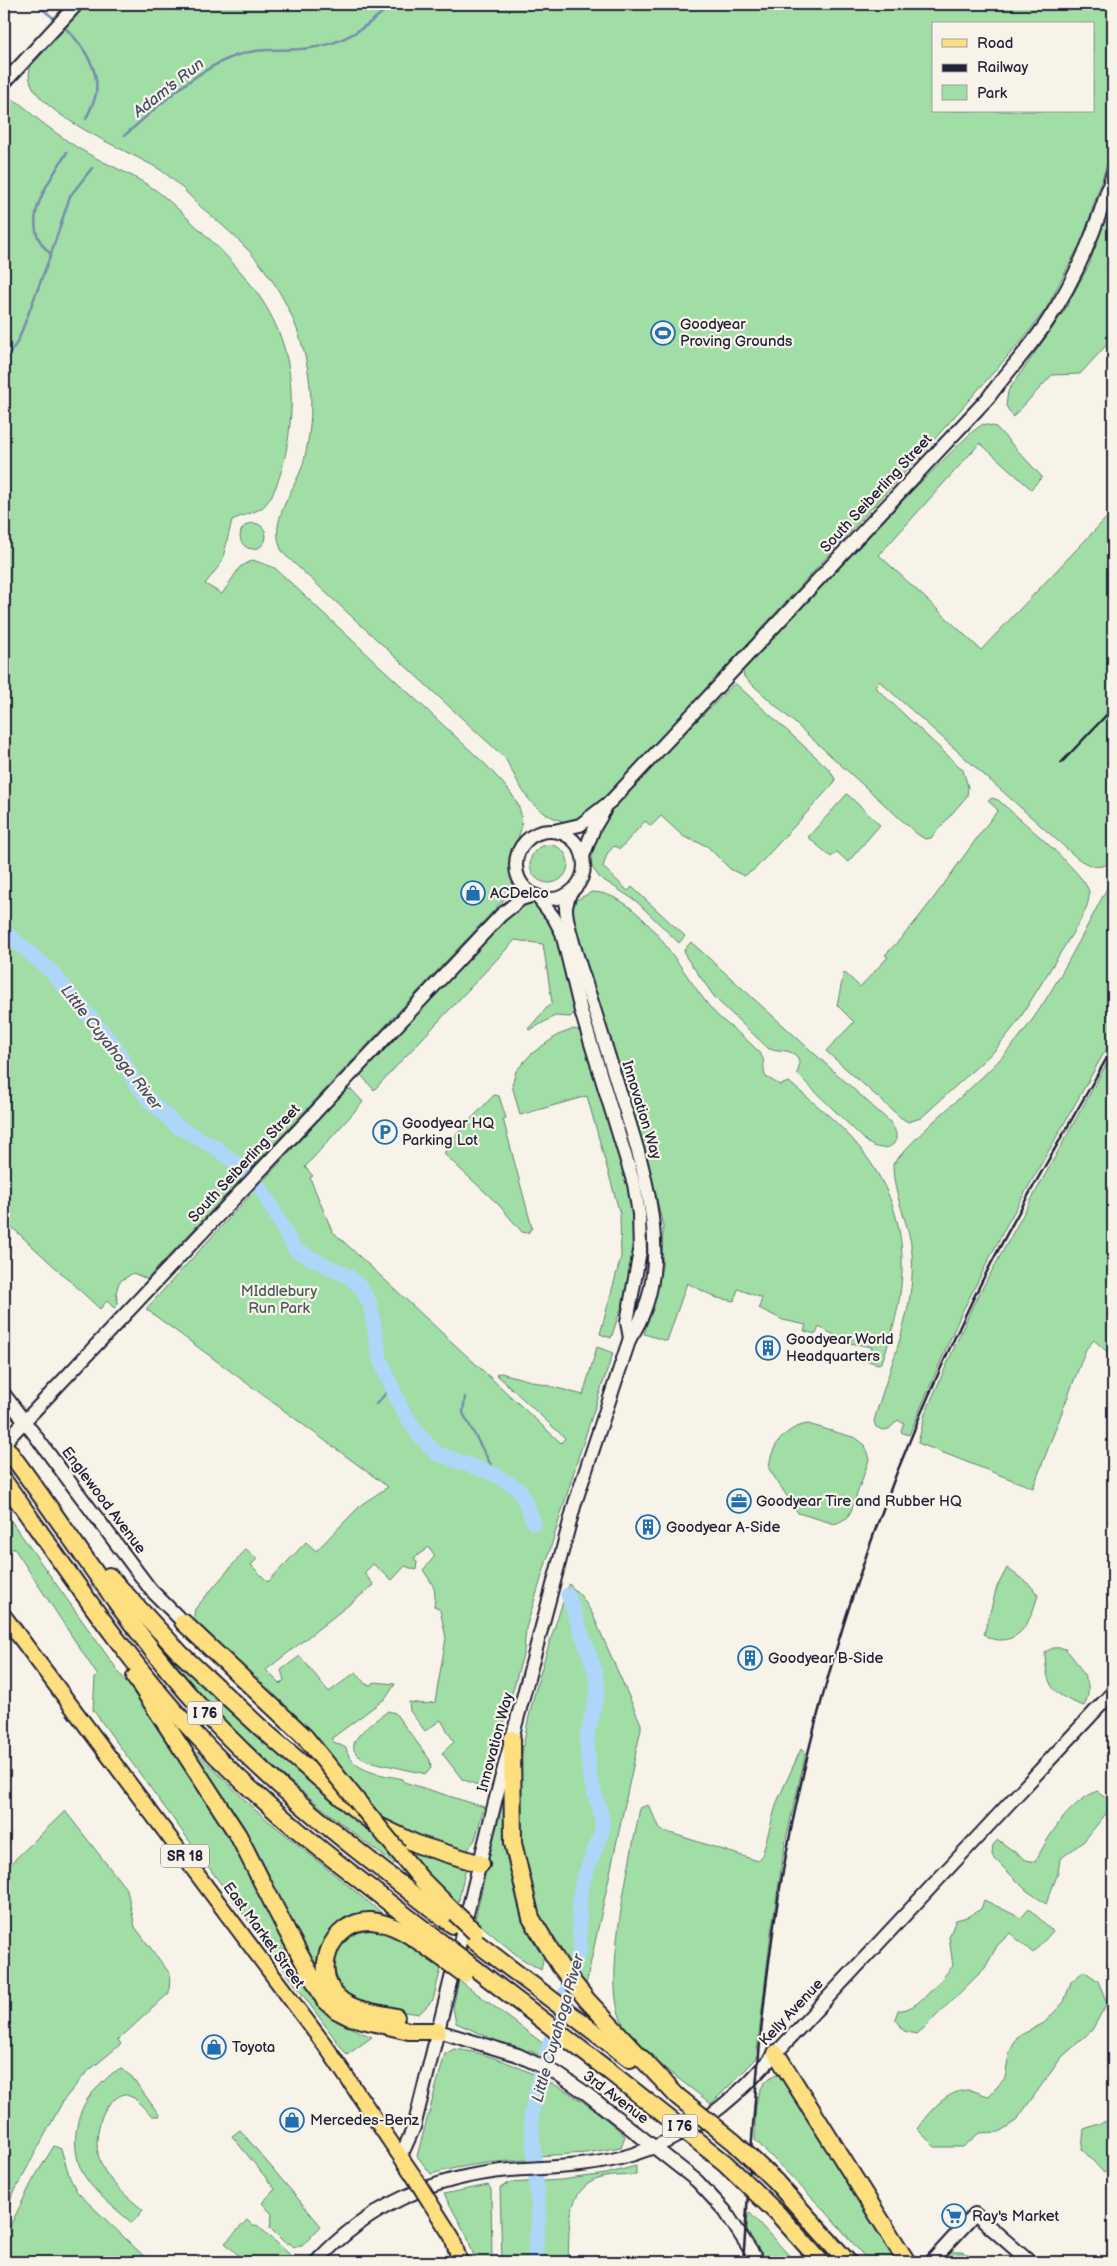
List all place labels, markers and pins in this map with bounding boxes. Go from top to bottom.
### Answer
place label: Goodyear Proving Grounds [680,315,793,351]
sports icon: Goodyear Proving Grounds [650,320,676,346]
shop icon: ACDelco [460,880,486,906]
place label: ACDelco [490,884,549,903]
place label: Goodyear HQ Parking Lot [402,1114,495,1150]
parking icon: Goodyear HQ Parking Lot [372,1119,398,1145]
place label: Goodyear World Headquarters [786,1330,894,1366]
building icon: Goodyear World Headquarters [755,1335,781,1361]
office icon: Goodyear Tire and Rubber HQ [726,1488,752,1514]
place label: Goodyear Tire and Rubber HQ [756,1492,962,1511]
building icon: Goodyear A-Side [635,1514,661,1540]
place label: Goodyear A-Side [666,1518,780,1537]
building icon: Goodyear B-Side [737,1645,763,1671]
place label: Goodyear B-Side [768,1649,884,1668]
shop icon: Toyota [201,2034,227,2060]
place label: Toyota [232,2038,275,2057]
shop icon: Mercedes-Benz [279,2107,305,2133]
place label: Mercedes-Benz [310,2111,420,2130]
supermarket icon: Ray's Market [941,2203,967,2229]
place label: Ray's Market [972,2207,1060,2226]

